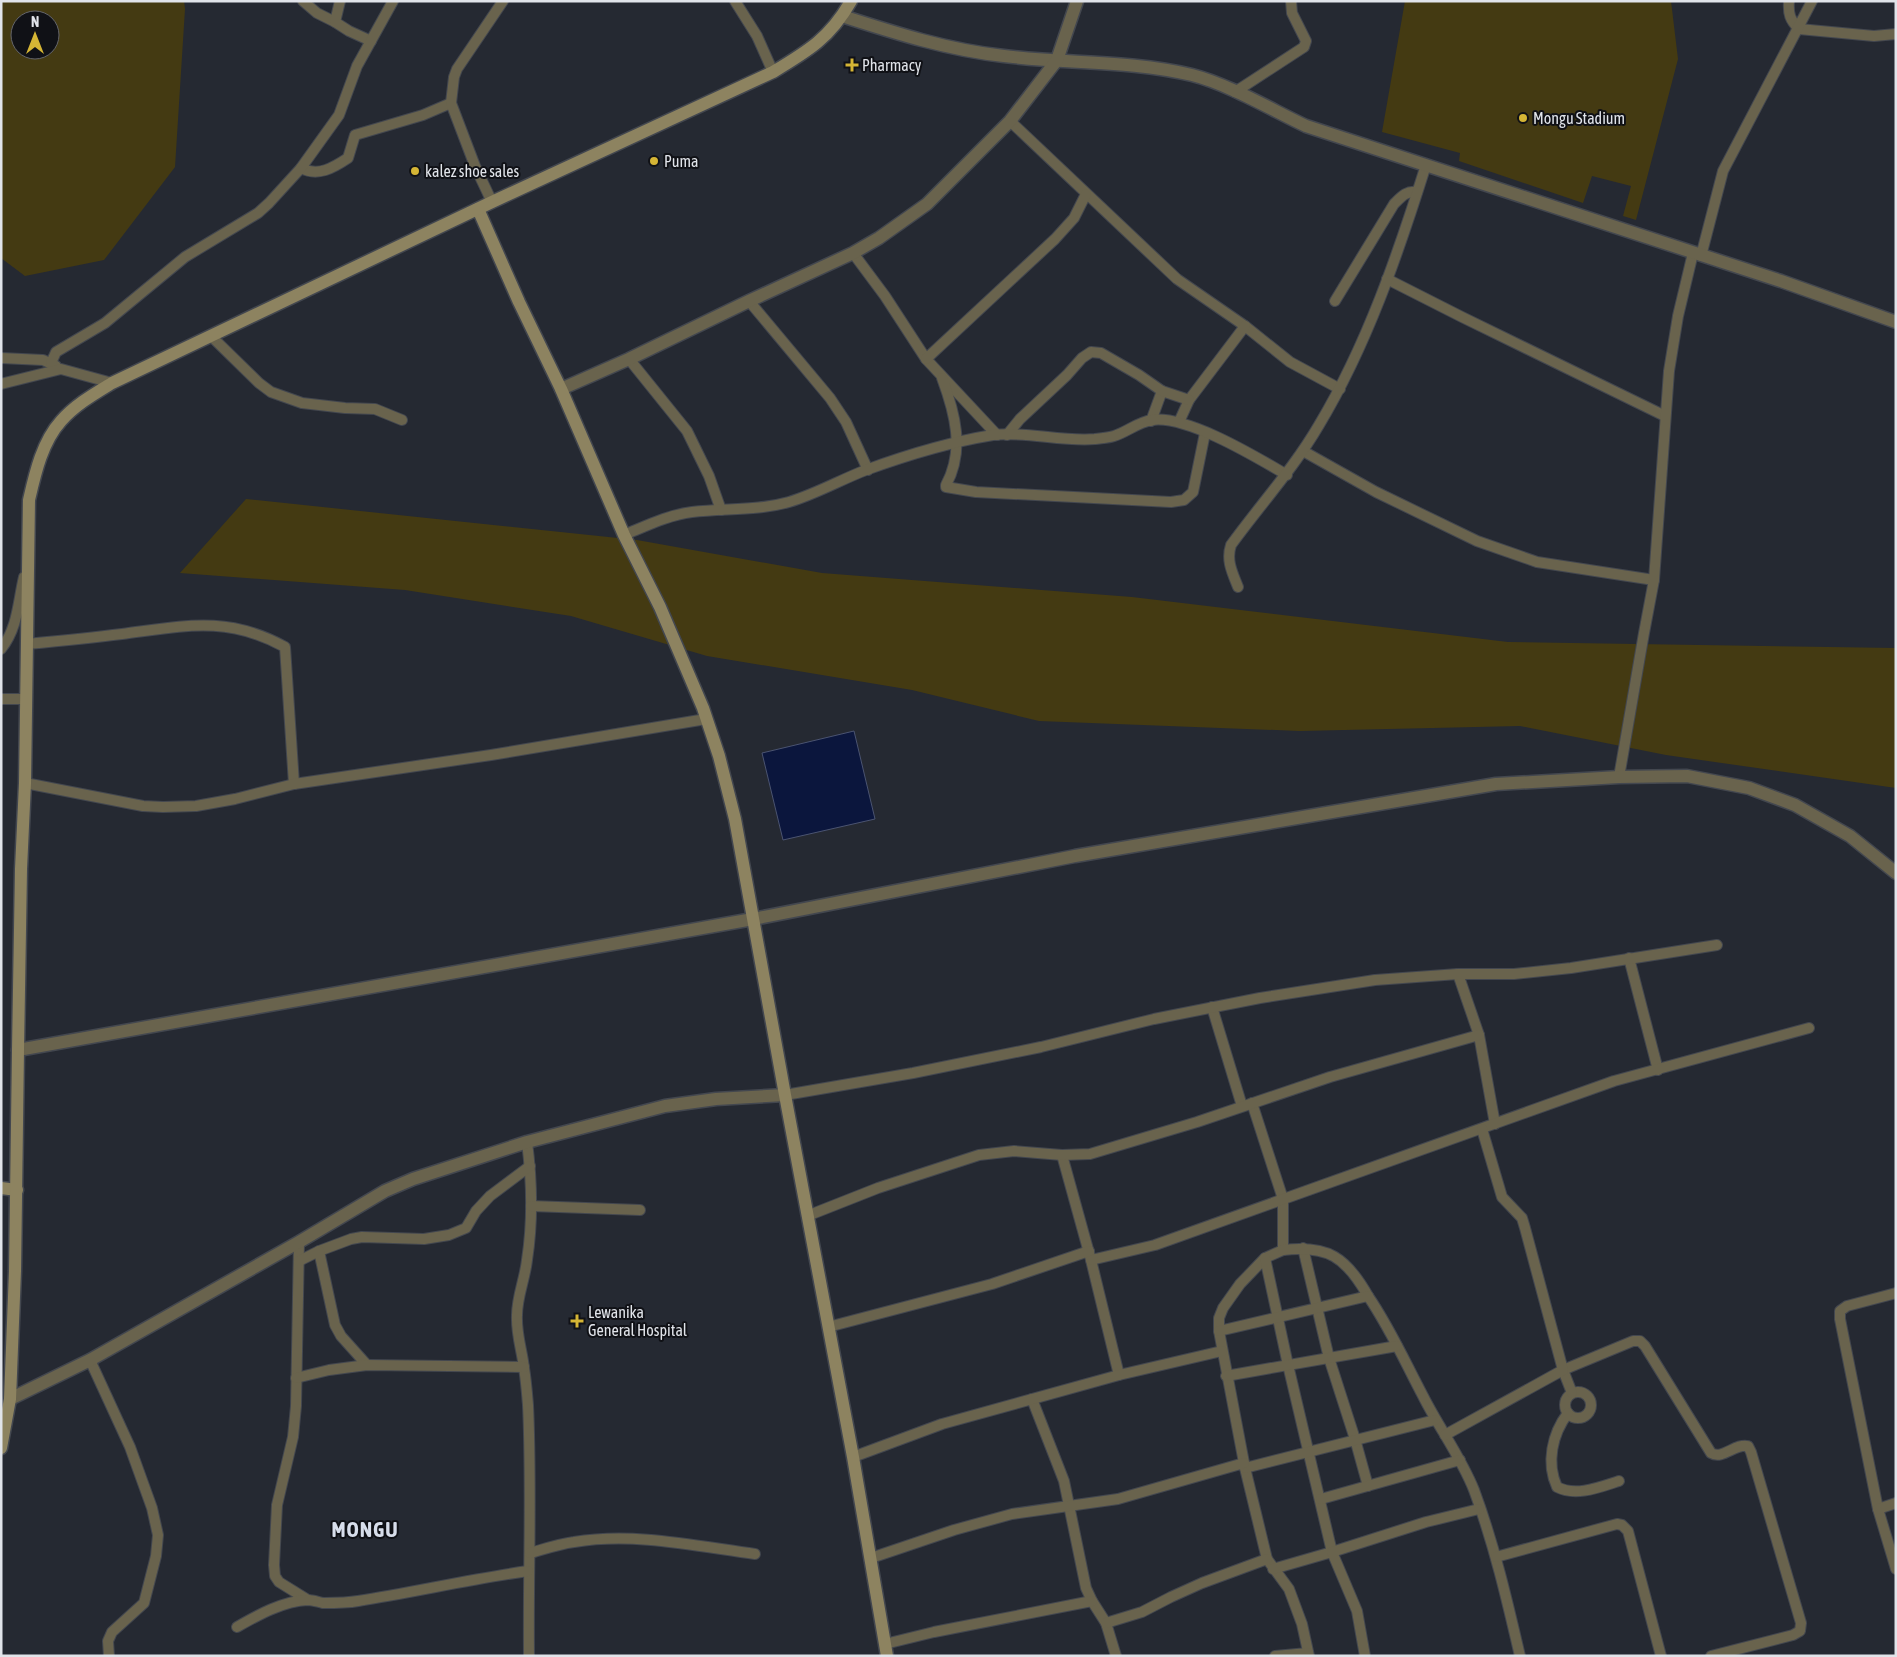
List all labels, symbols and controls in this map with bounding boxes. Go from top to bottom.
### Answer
north arrow [10,10,60,60]
text: N [31,14,39,30]
place label: Pharmacy [862,56,922,75]
marker: Pharmacy [846,59,858,71]
place label: Mongu Stadium [1533,109,1625,128]
marker: Mongu Stadium [1517,112,1529,124]
place label: Puma [664,152,699,170]
marker: Puma [648,155,660,167]
place label: kalez shoe sales [425,162,520,180]
marker: kalez shoe sales [409,165,421,177]
place label: Lewanika General Hospital [588,1303,688,1340]
marker: Lewanika General Hospital [570,1314,584,1328]
district label: MONGU [331,1517,399,1541]

